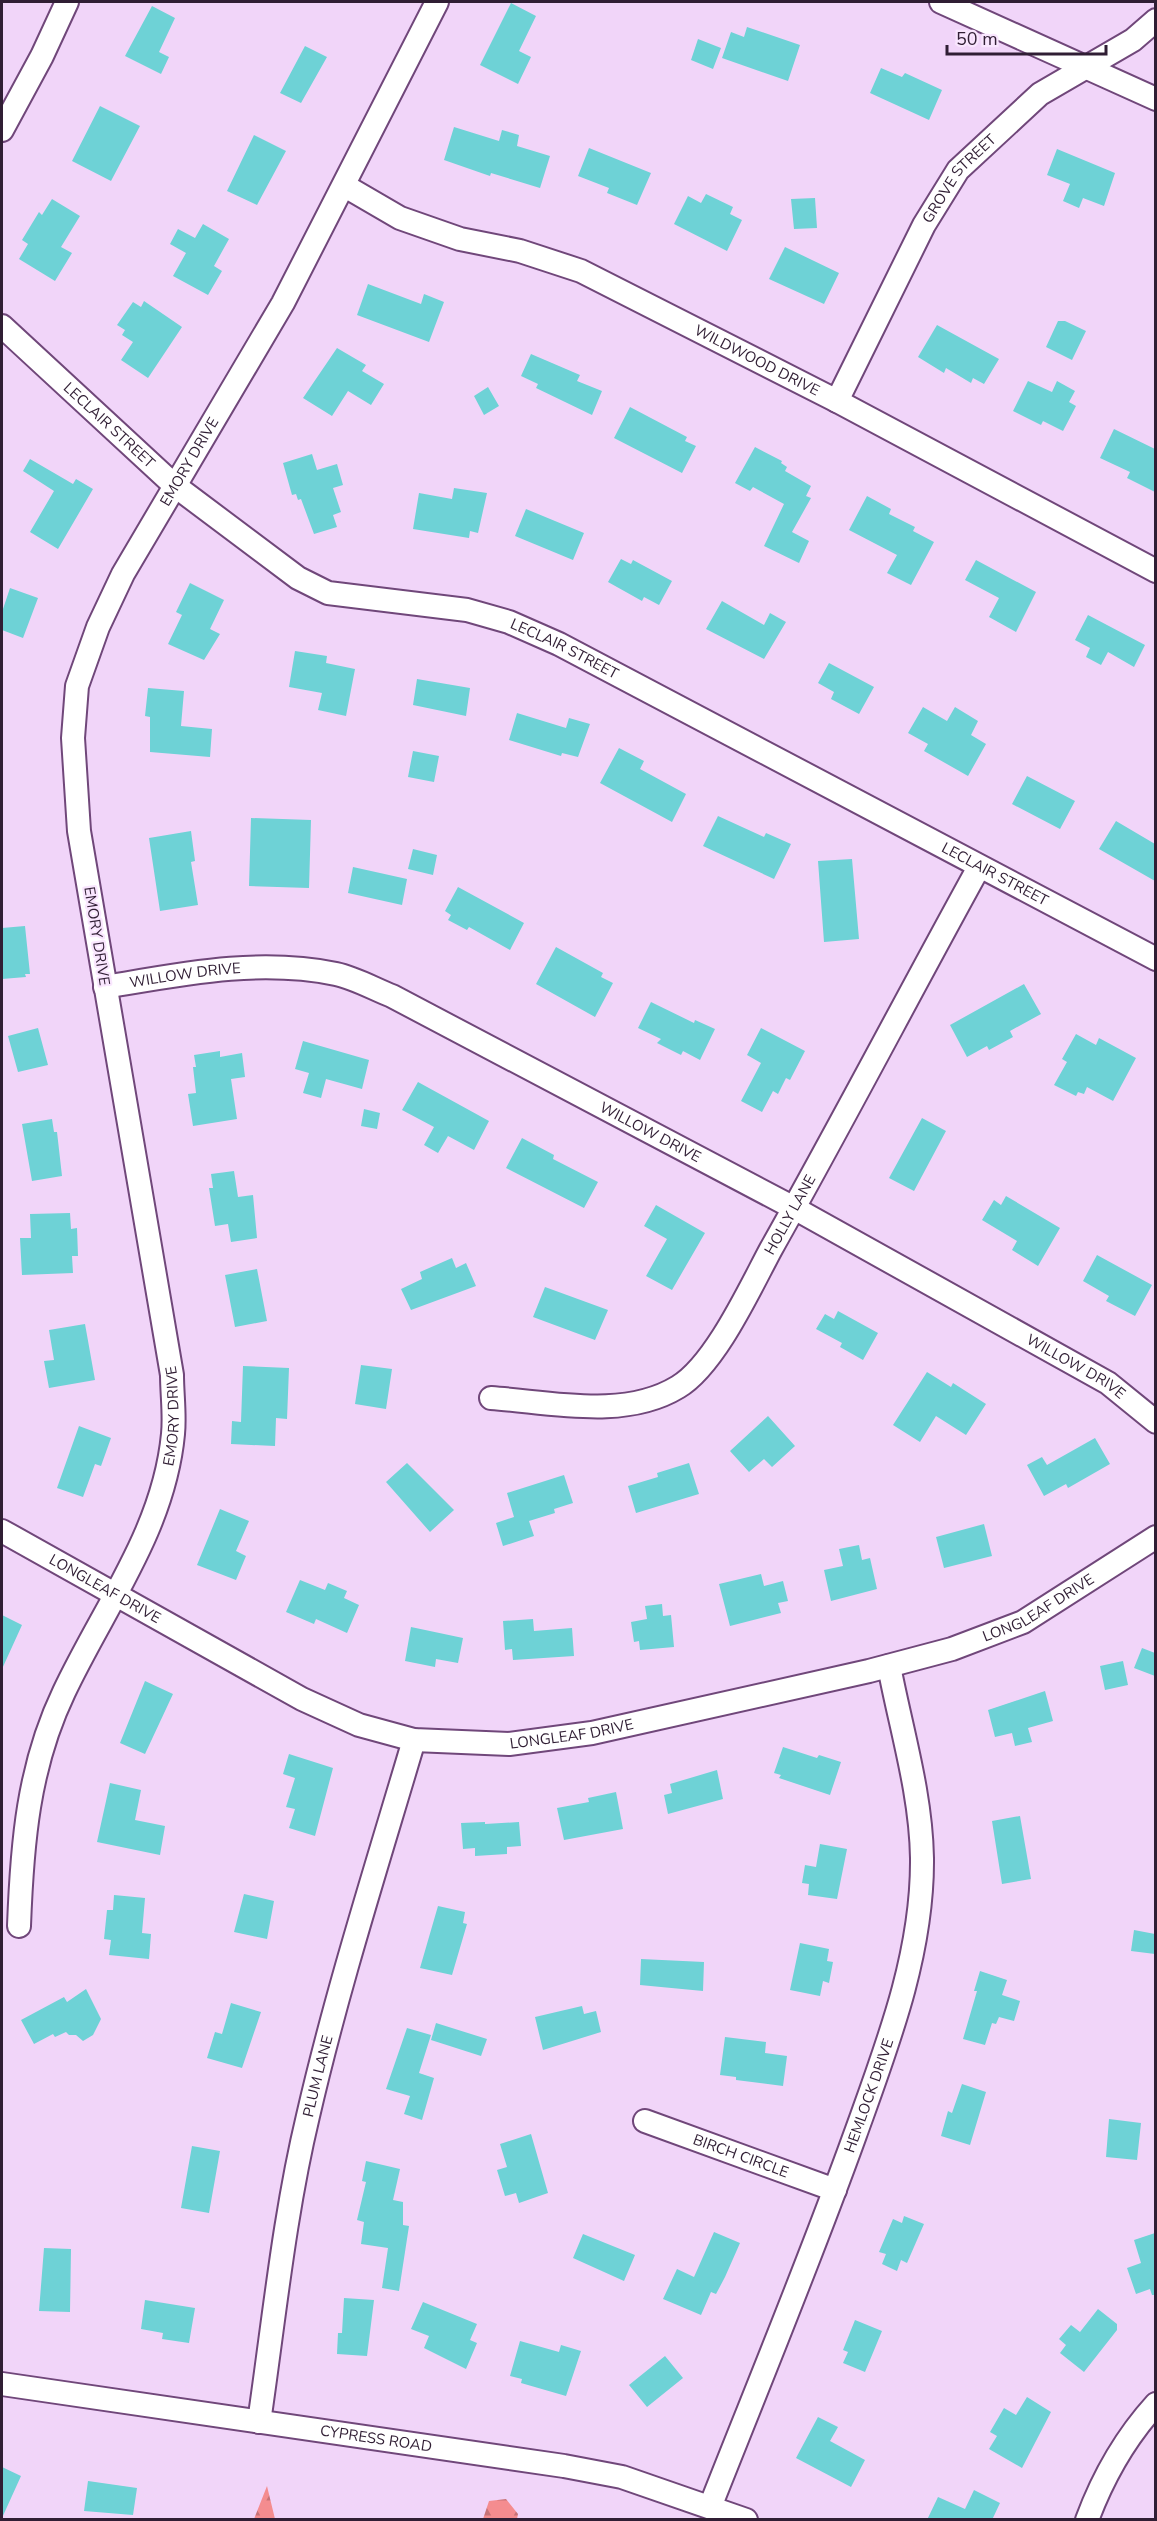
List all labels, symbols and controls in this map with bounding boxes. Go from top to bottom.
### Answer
scale bar [947,18,1106,56]
text: 50 m [956,27,998,51]
street label: GROVE STREET [918,130,1001,227]
street label: WILDWOOD DRIVE [691,320,823,401]
street label: LECLAIR STREET [59,378,159,472]
street label: EMORY DRIVE [155,414,223,510]
street label: LECLAIR STREET [507,614,622,684]
street label: LECLAIR STREET [938,838,1052,910]
street label: EMORY DRIVE [79,885,115,987]
street label: WILLOW DRIVE [128,958,241,993]
street label: WILLOW DRIVE [596,1097,704,1167]
street label: HOLLY LANE [760,1171,820,1258]
street label: WILLOW DRIVE [1023,1329,1130,1403]
street label: EMORY DRIVE [158,1365,184,1468]
street label: LONGLEAF DRIVE [46,1549,164,1628]
street label: LONGLEAF DRIVE [980,1569,1098,1646]
street label: LONGLEAF DRIVE [509,1714,635,1754]
street label: PLUM LANE [298,2033,338,2119]
street label: HEMLOCK DRIVE [839,2036,898,2155]
street label: BIRCH CIRCLE [690,2129,791,2182]
street label: CYPRESS ROAD [319,2421,433,2457]

